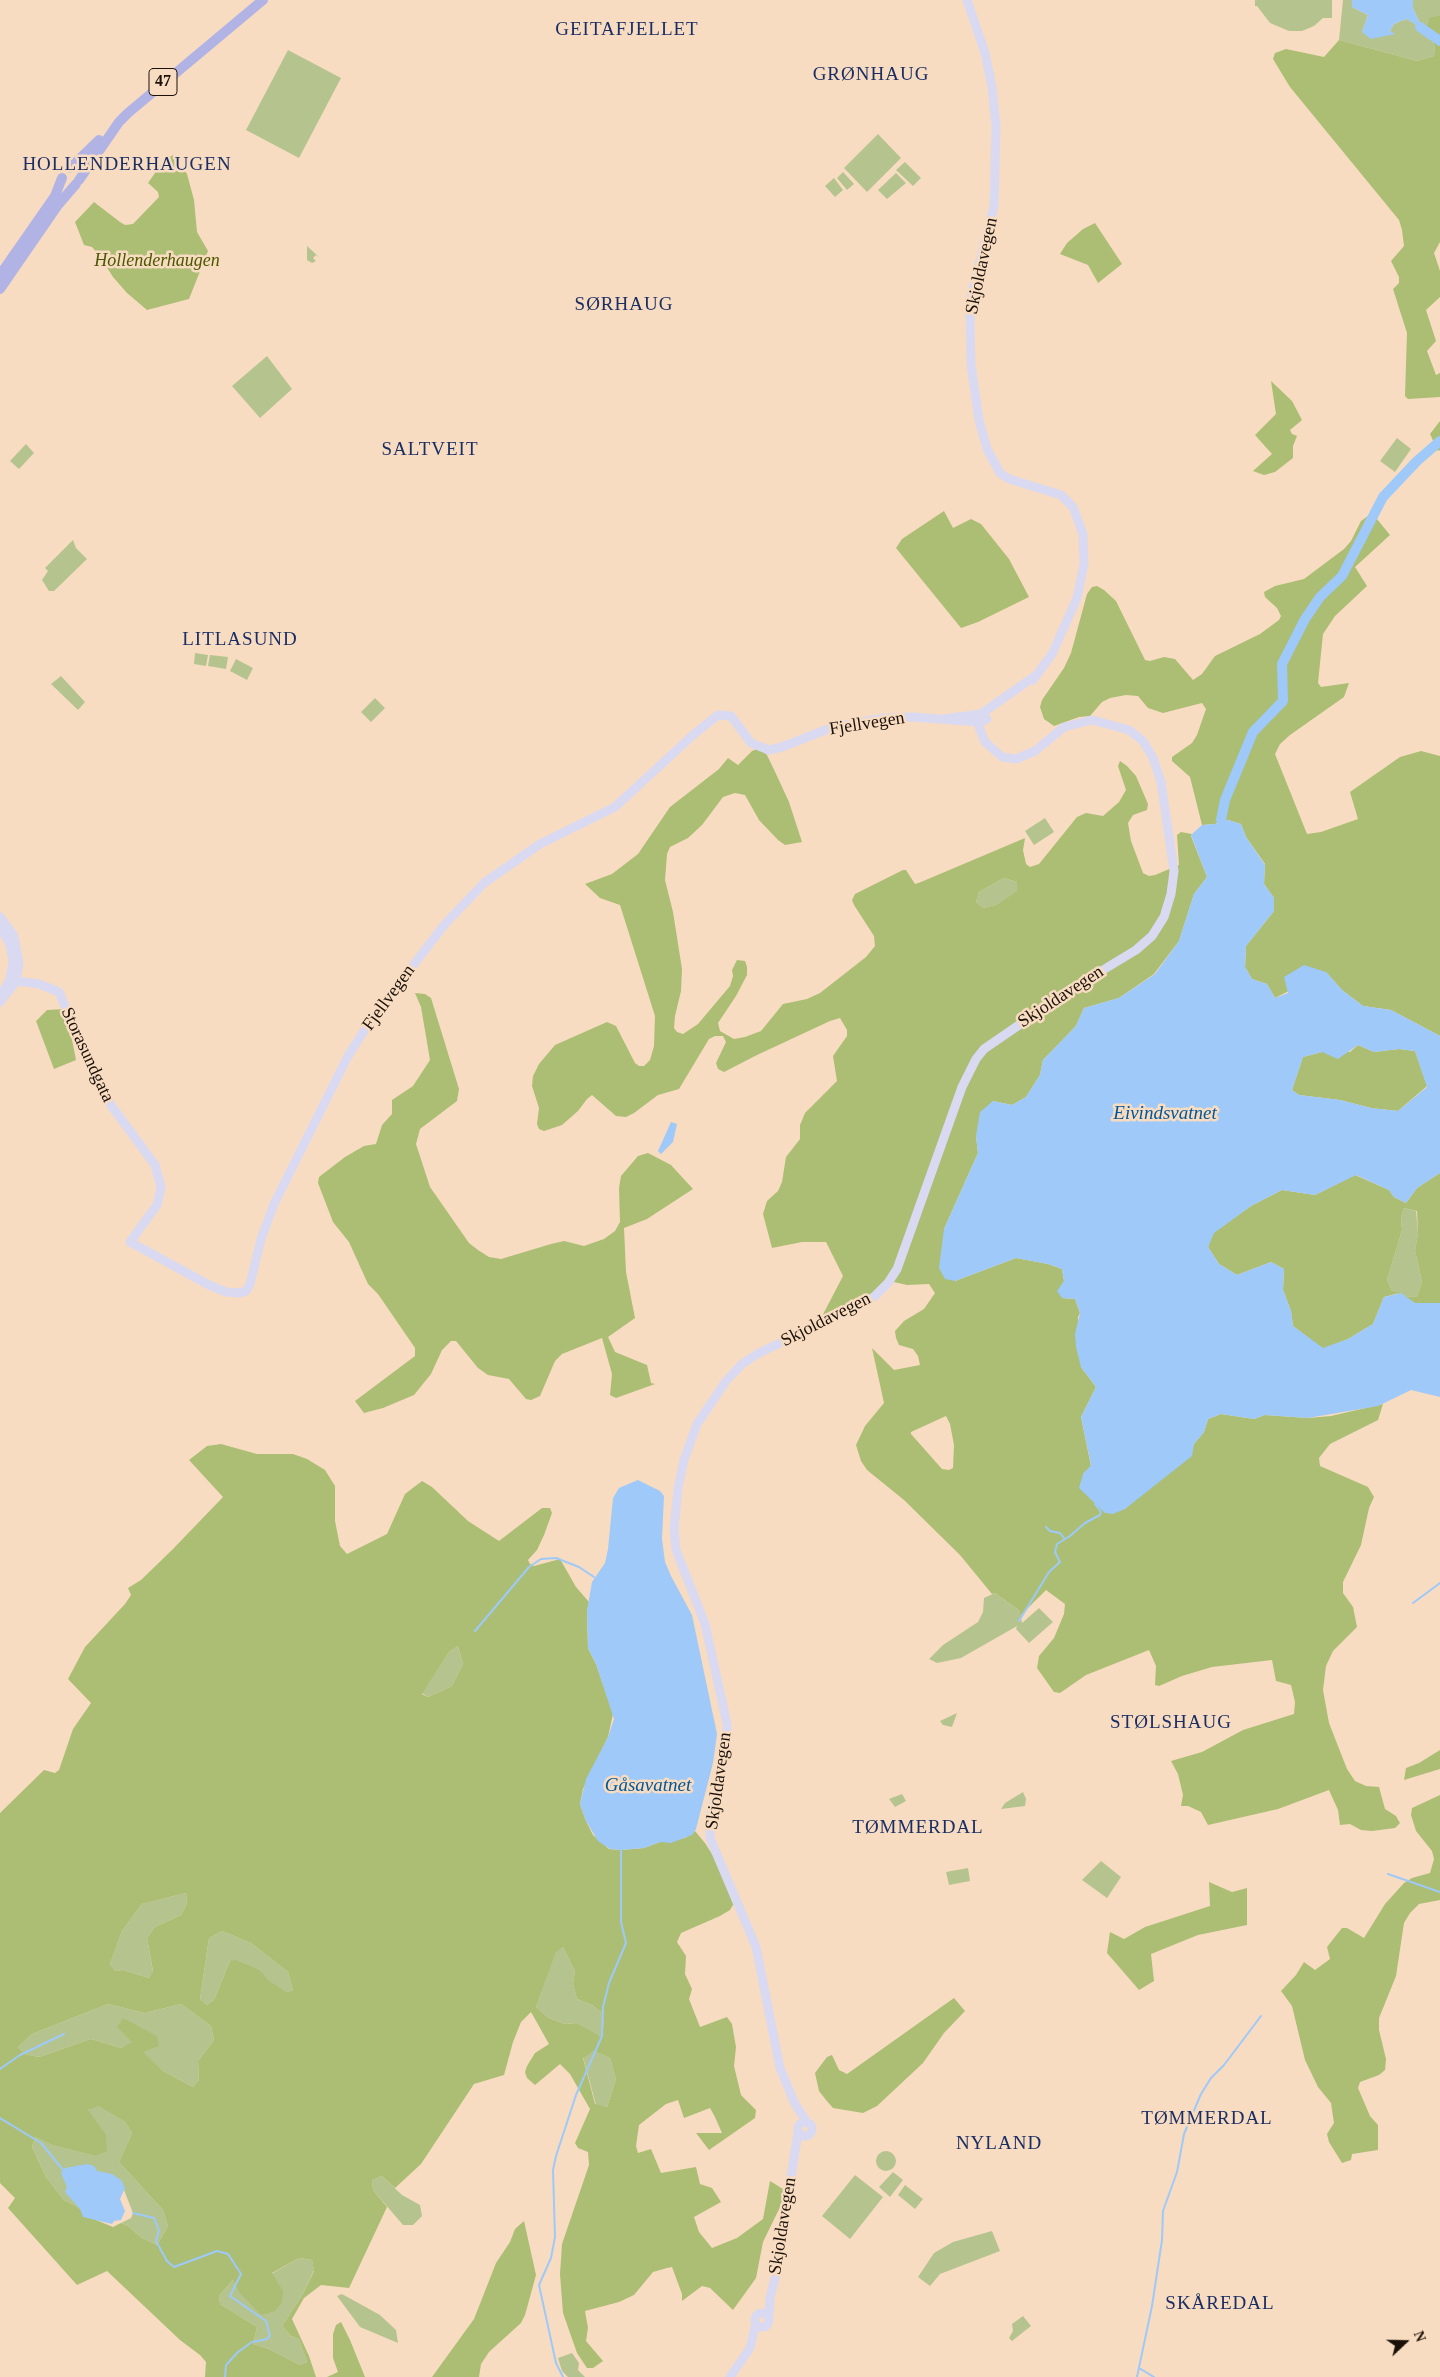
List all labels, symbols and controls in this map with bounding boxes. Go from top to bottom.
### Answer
district label: GEITAFJELLET [554,19,700,41]
district label: GRØNHAUG [812,64,930,86]
road number: 47 [149,68,177,95]
district label: HOLLENDERHAUGEN [21,154,233,176]
street label: Skjoldavegen [961,216,1003,316]
park label: Hollenderhaugen [94,250,220,272]
district label: SØRHAUG [574,294,674,316]
district label: SALTVEIT [380,439,480,461]
district label: LITLASUND [181,629,299,651]
street label: Fjellvegen [828,707,906,741]
street label: Fjellvegen [358,961,420,1035]
street label: Skjoldavegen [1014,961,1108,1033]
street label: Storasundgata [56,1004,118,1106]
water label: Eivindsvatnet [1113,1103,1217,1125]
street label: Skjoldavegen [777,1288,875,1352]
district label: STØLSHAUG [1109,1712,1233,1734]
street label: Skjoldavegen [701,1731,737,1831]
water label: Gåsavatnet [605,1775,691,1797]
district label: TØMMERDAL [851,1817,985,1839]
district label: TØMMERDAL [1140,2108,1274,2130]
district label: NYLAND [955,2133,1043,2155]
street label: Skjoldavegen [765,2176,801,2276]
district label: SKÅREDAL [1164,2293,1276,2315]
north arrow [1380,2317,1430,2367]
text: N [1411,2329,1428,2344]

